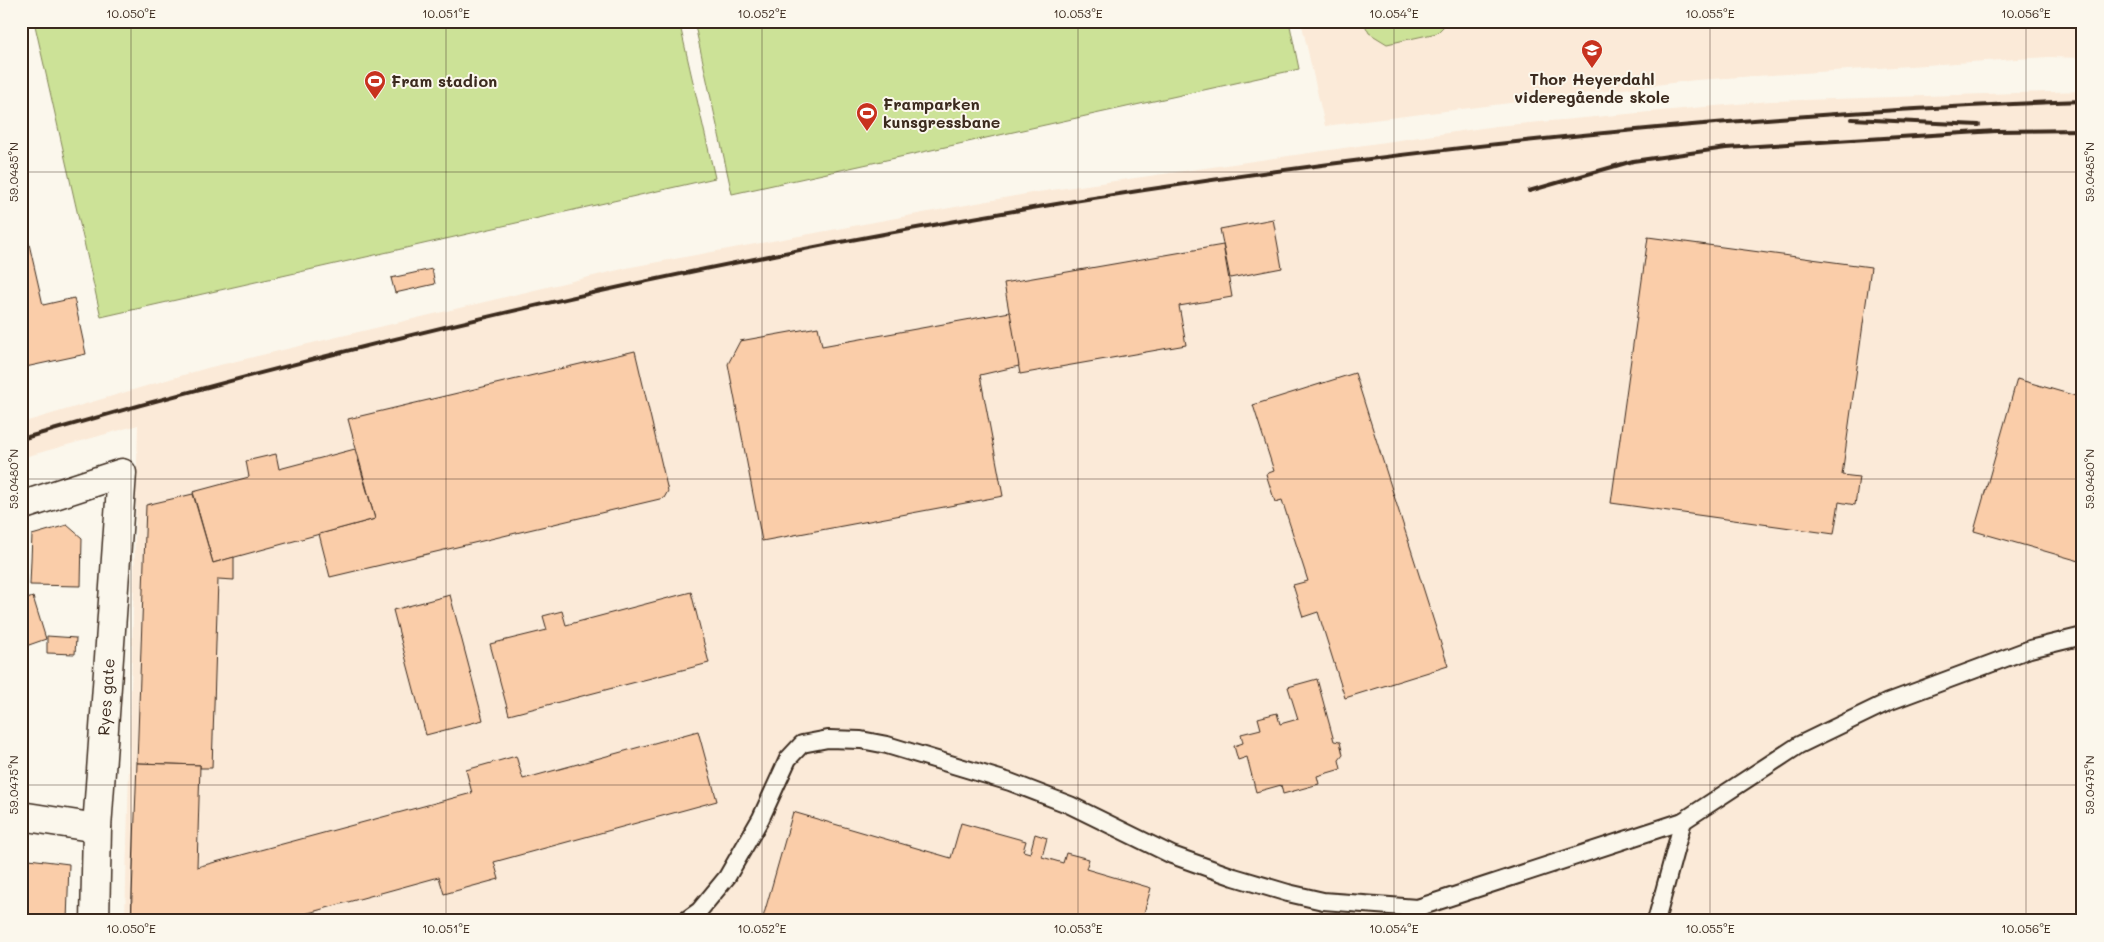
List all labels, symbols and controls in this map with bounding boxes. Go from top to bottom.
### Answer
text: 10.050°E [106,5,156,21]
text: 10.051°E [422,5,470,21]
text: 10.052°E [738,5,787,21]
text: 10.053°E [1053,5,1103,21]
text: 10.054°E [1369,5,1419,21]
text: 10.055°E [1685,5,1735,21]
text: 10.056°E [2001,5,2051,21]
school or university icon: Thor Heyerdahl videregående skole [1580,38,1604,69]
place label: Thor Heyerdahl videregående skole [1514,68,1670,107]
sports icon: Fram stadion [363,69,387,100]
place label: Fram stadion [391,70,497,91]
place label: Framparken kunsgressbane [883,93,1000,132]
sports icon: Framparken kunsgressbane [855,101,879,132]
text: 59.0485°N [5,142,21,202]
text: 59.0485°N [2081,142,2097,202]
text: 59.0480°N [5,449,21,509]
text: 59.0480°N [2081,449,2097,509]
street label: Ryes gate [92,658,119,736]
text: 59.0475°N [5,755,21,815]
text: 59.0475°N [2081,755,2097,815]
text: 10.050°E [106,920,156,936]
text: 10.051°E [422,920,470,936]
text: 10.052°E [738,920,787,936]
text: 10.053°E [1053,920,1103,936]
text: 10.054°E [1369,920,1419,936]
text: 10.055°E [1685,920,1735,936]
text: 10.056°E [2001,920,2051,936]

